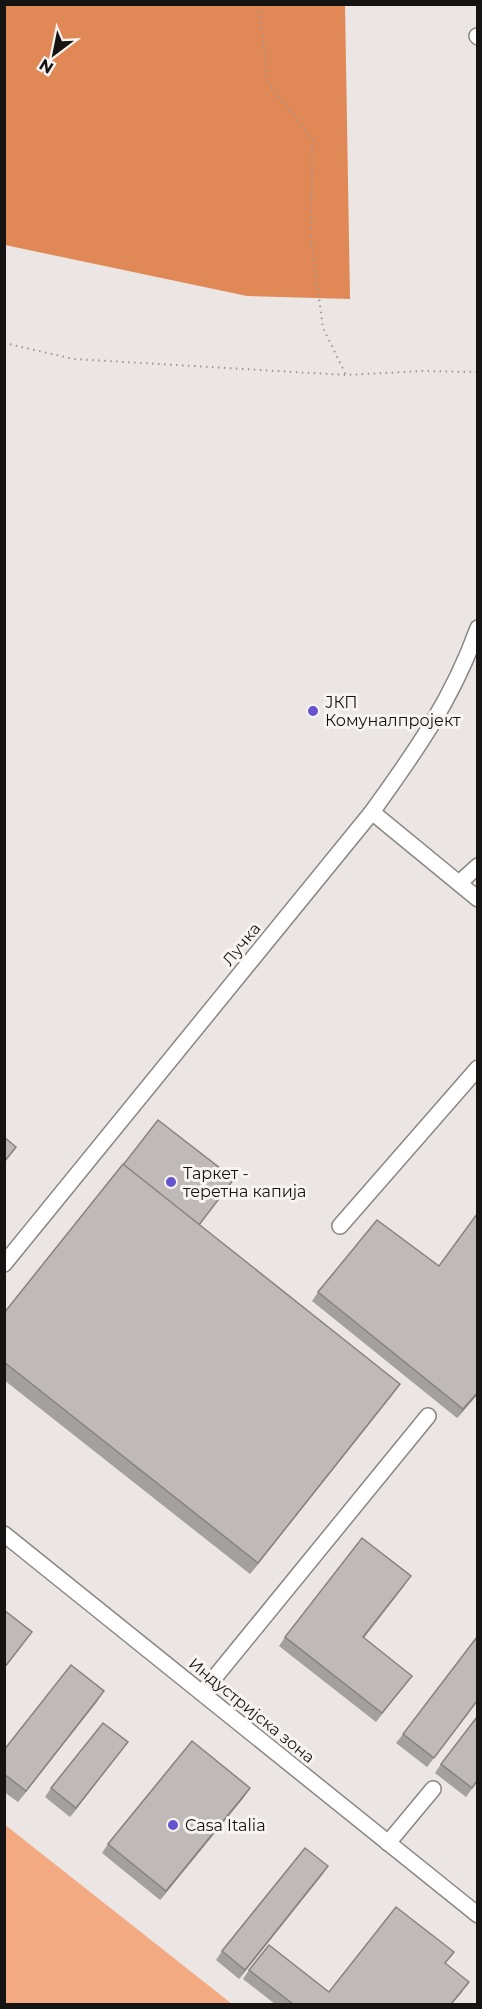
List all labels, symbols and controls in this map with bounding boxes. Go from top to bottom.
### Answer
north arrow [24,24,84,84]
text: N [36,55,57,78]
place label: ЈКП Комуналпројект [325,693,461,730]
marker: ЈКП Комуналпројект [306,704,320,718]
street label: Лучка [218,919,264,970]
place label: Таркет - теретна капија [183,1164,306,1201]
marker: Таркет - теретна капија [164,1175,178,1189]
street label: Индустријска зона [185,1654,318,1767]
place label: Casa Italia [185,1816,266,1835]
marker: Casa Italia [166,1818,180,1832]

